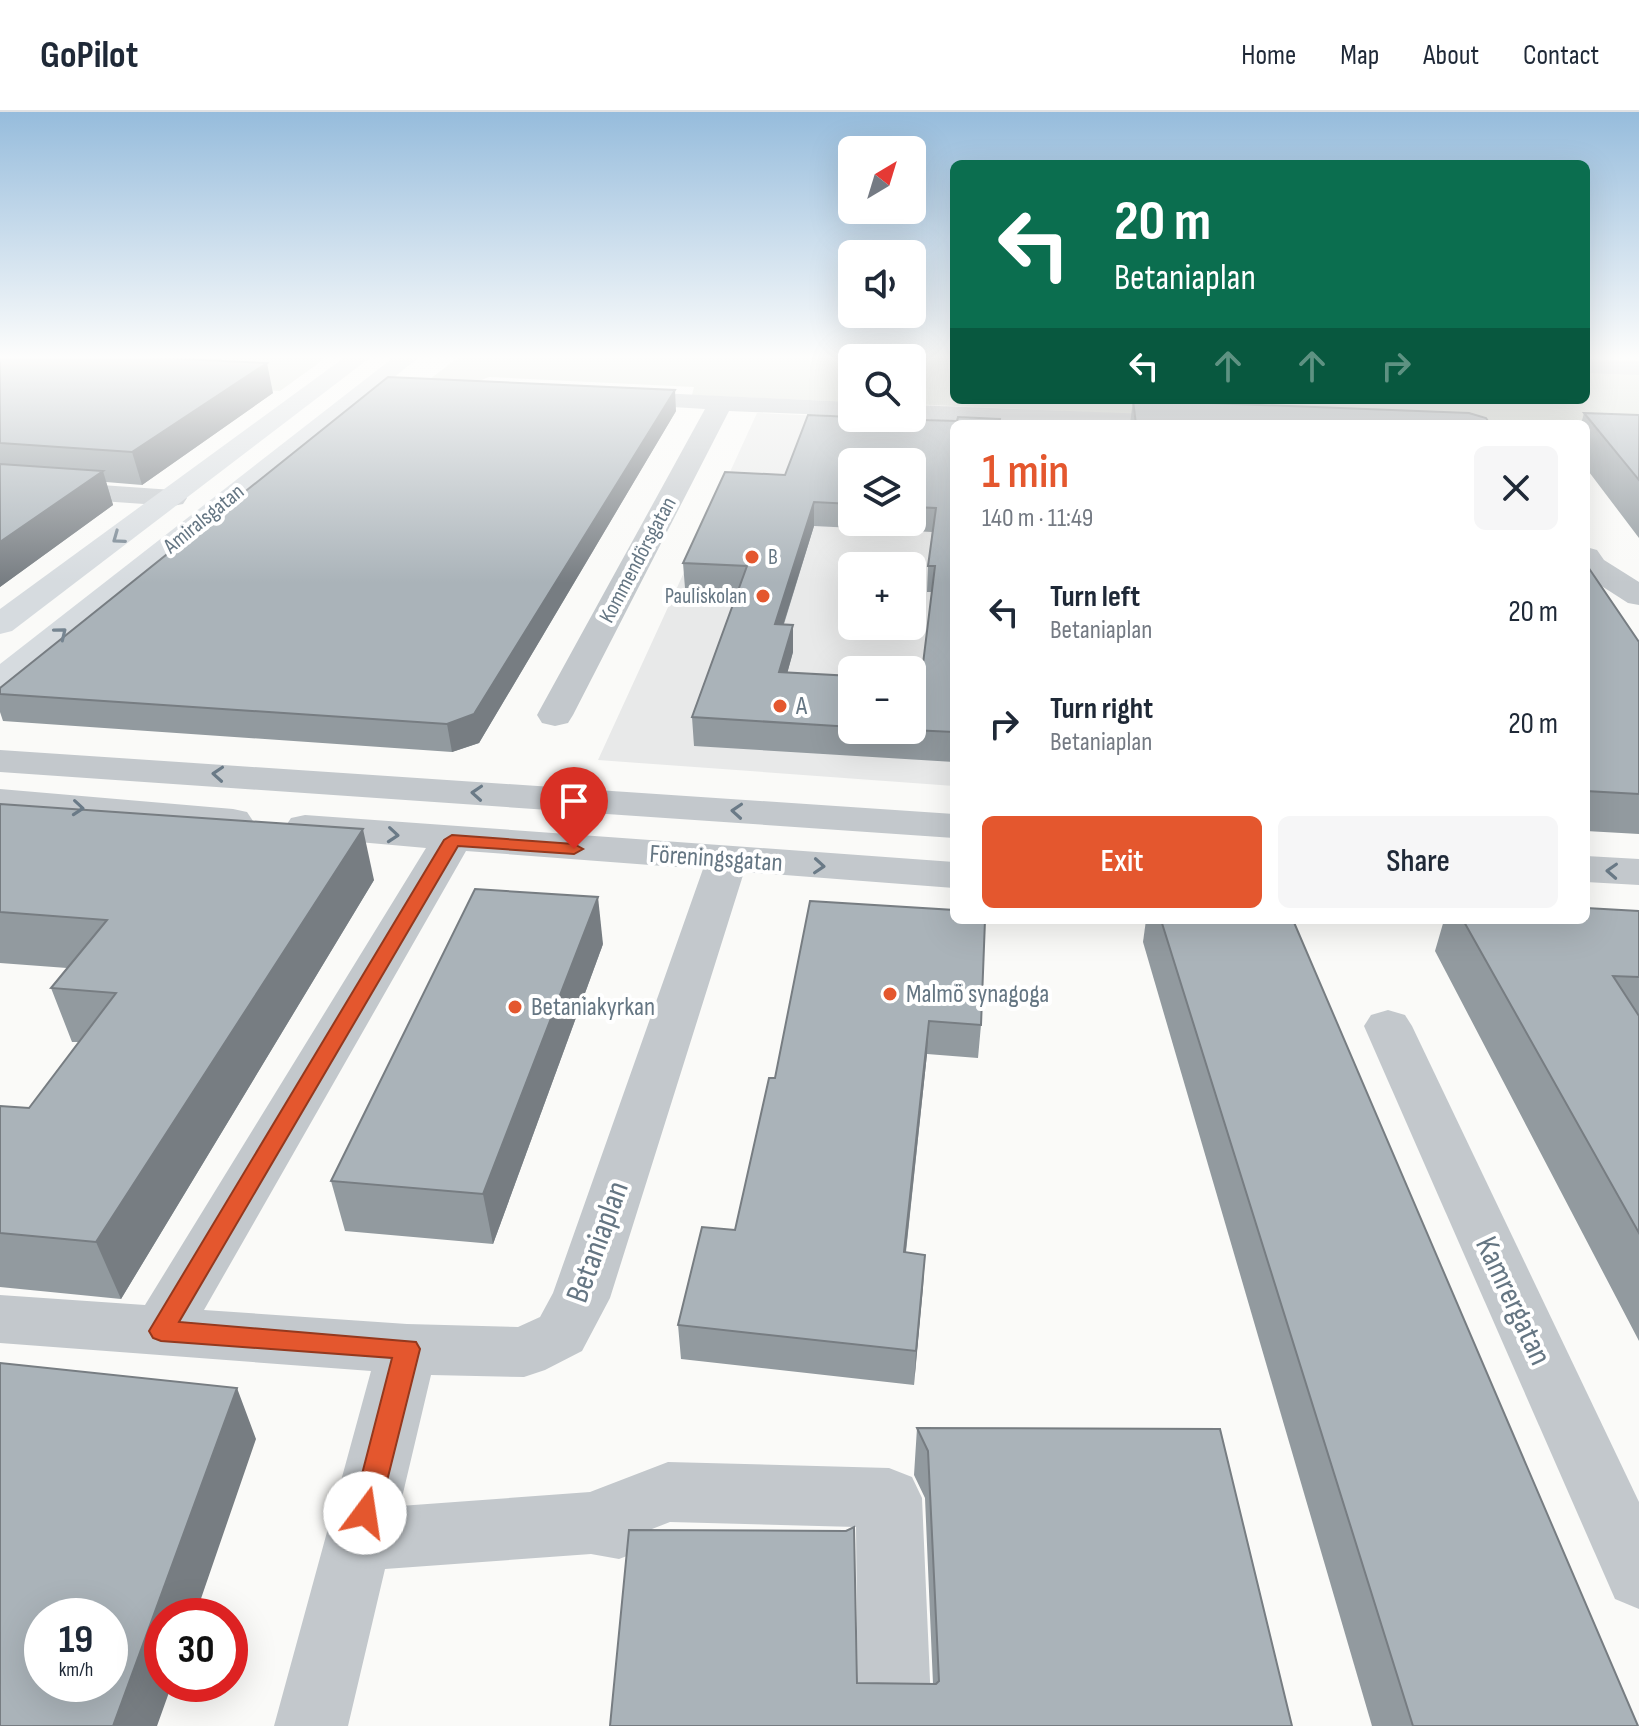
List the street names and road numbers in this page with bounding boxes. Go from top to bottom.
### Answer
street label: Amiralsgatan [158,478,250,560]
street label: Kommendörsgatan [594,492,682,628]
street label: Föreningsgatan [648,839,784,879]
street label: Betaniaplan [558,1176,638,1308]
street label: Kamrergatan [1466,1231,1560,1371]

